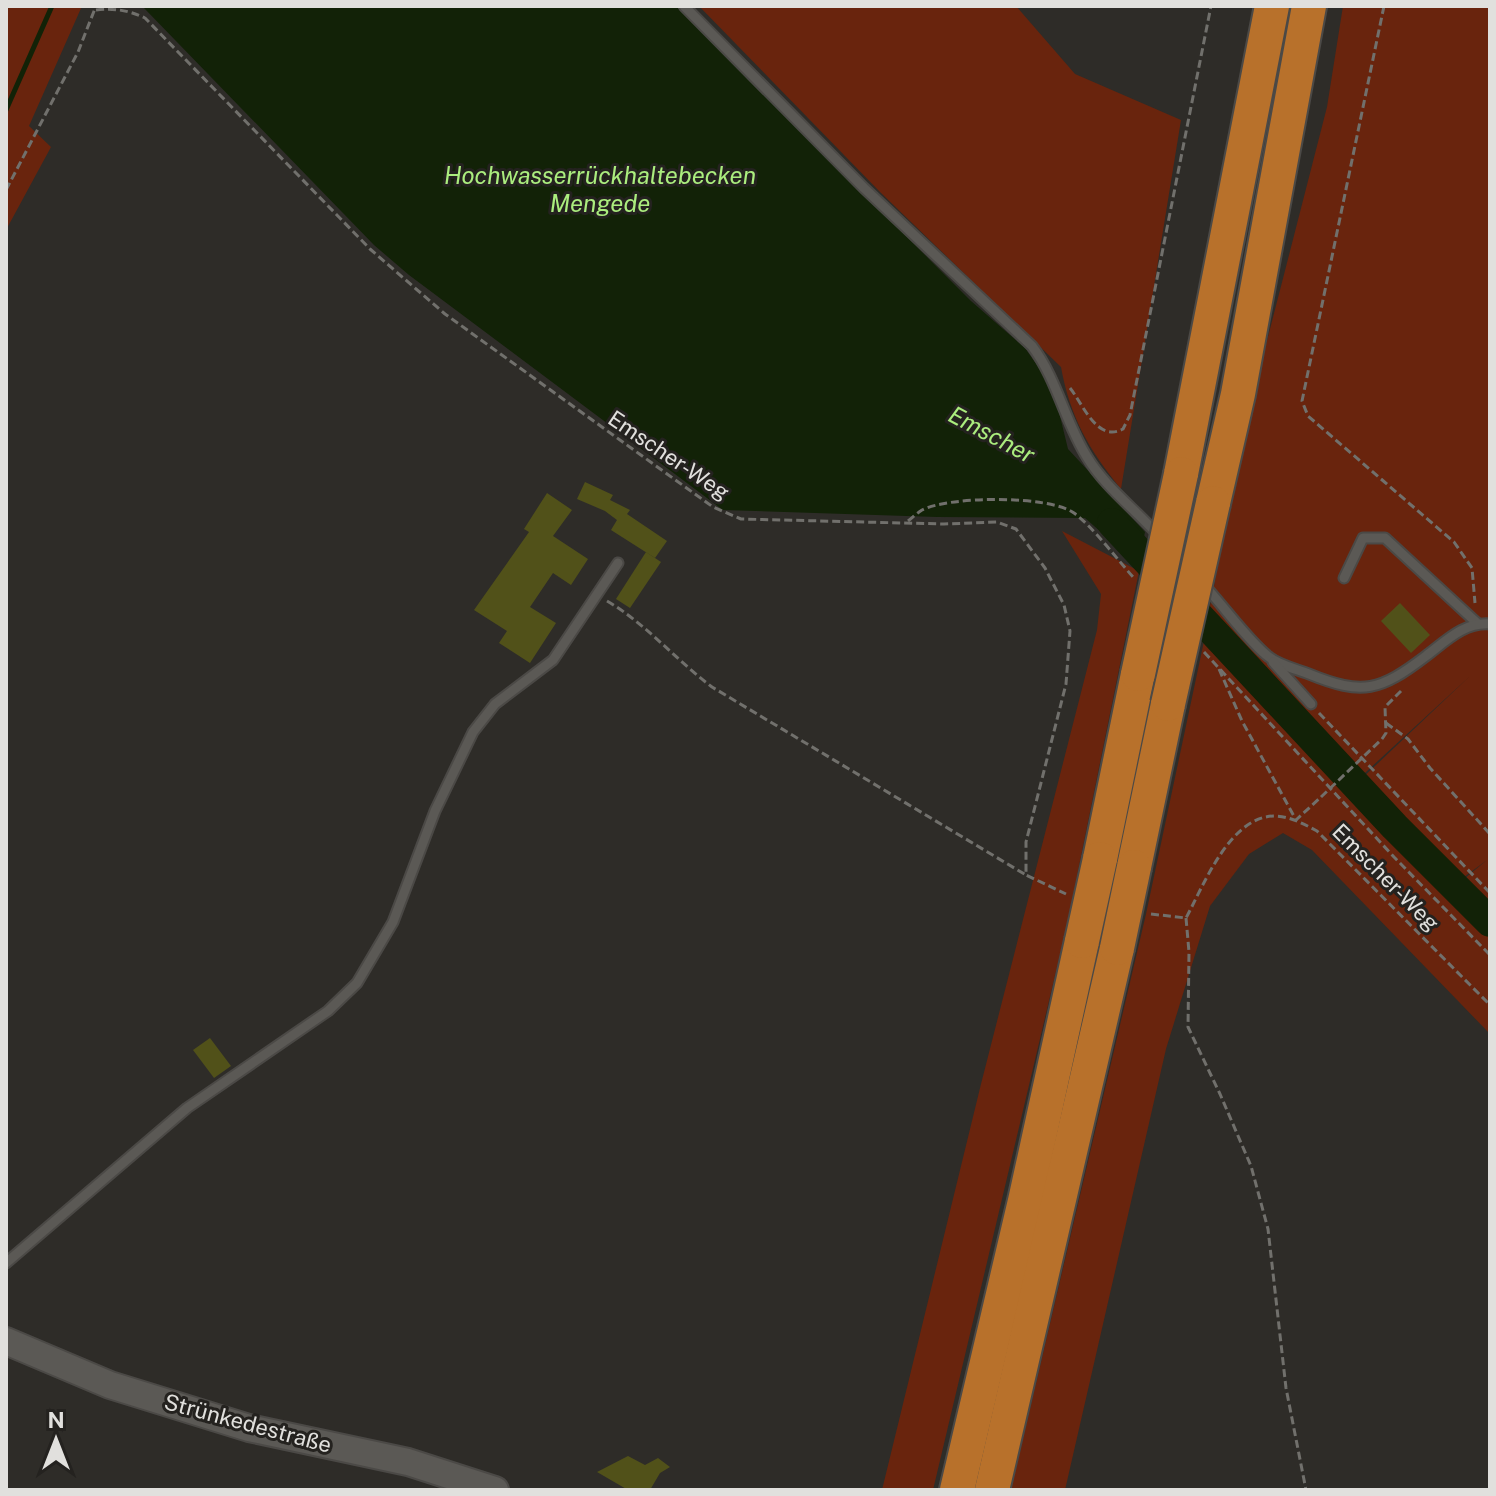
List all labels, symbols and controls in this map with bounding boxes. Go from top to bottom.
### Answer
water label: Hochwasserrückhaltebecken Mengede [444,161,756,217]
water label: Emscher [944,400,1041,469]
street label: Emscher-Weg [603,405,735,505]
street label: Emscher-Weg [1327,818,1445,936]
street label: Strünkedestraße [161,1388,335,1458]
north arrow [16,1400,96,1480]
text: N [47,1407,65,1433]

